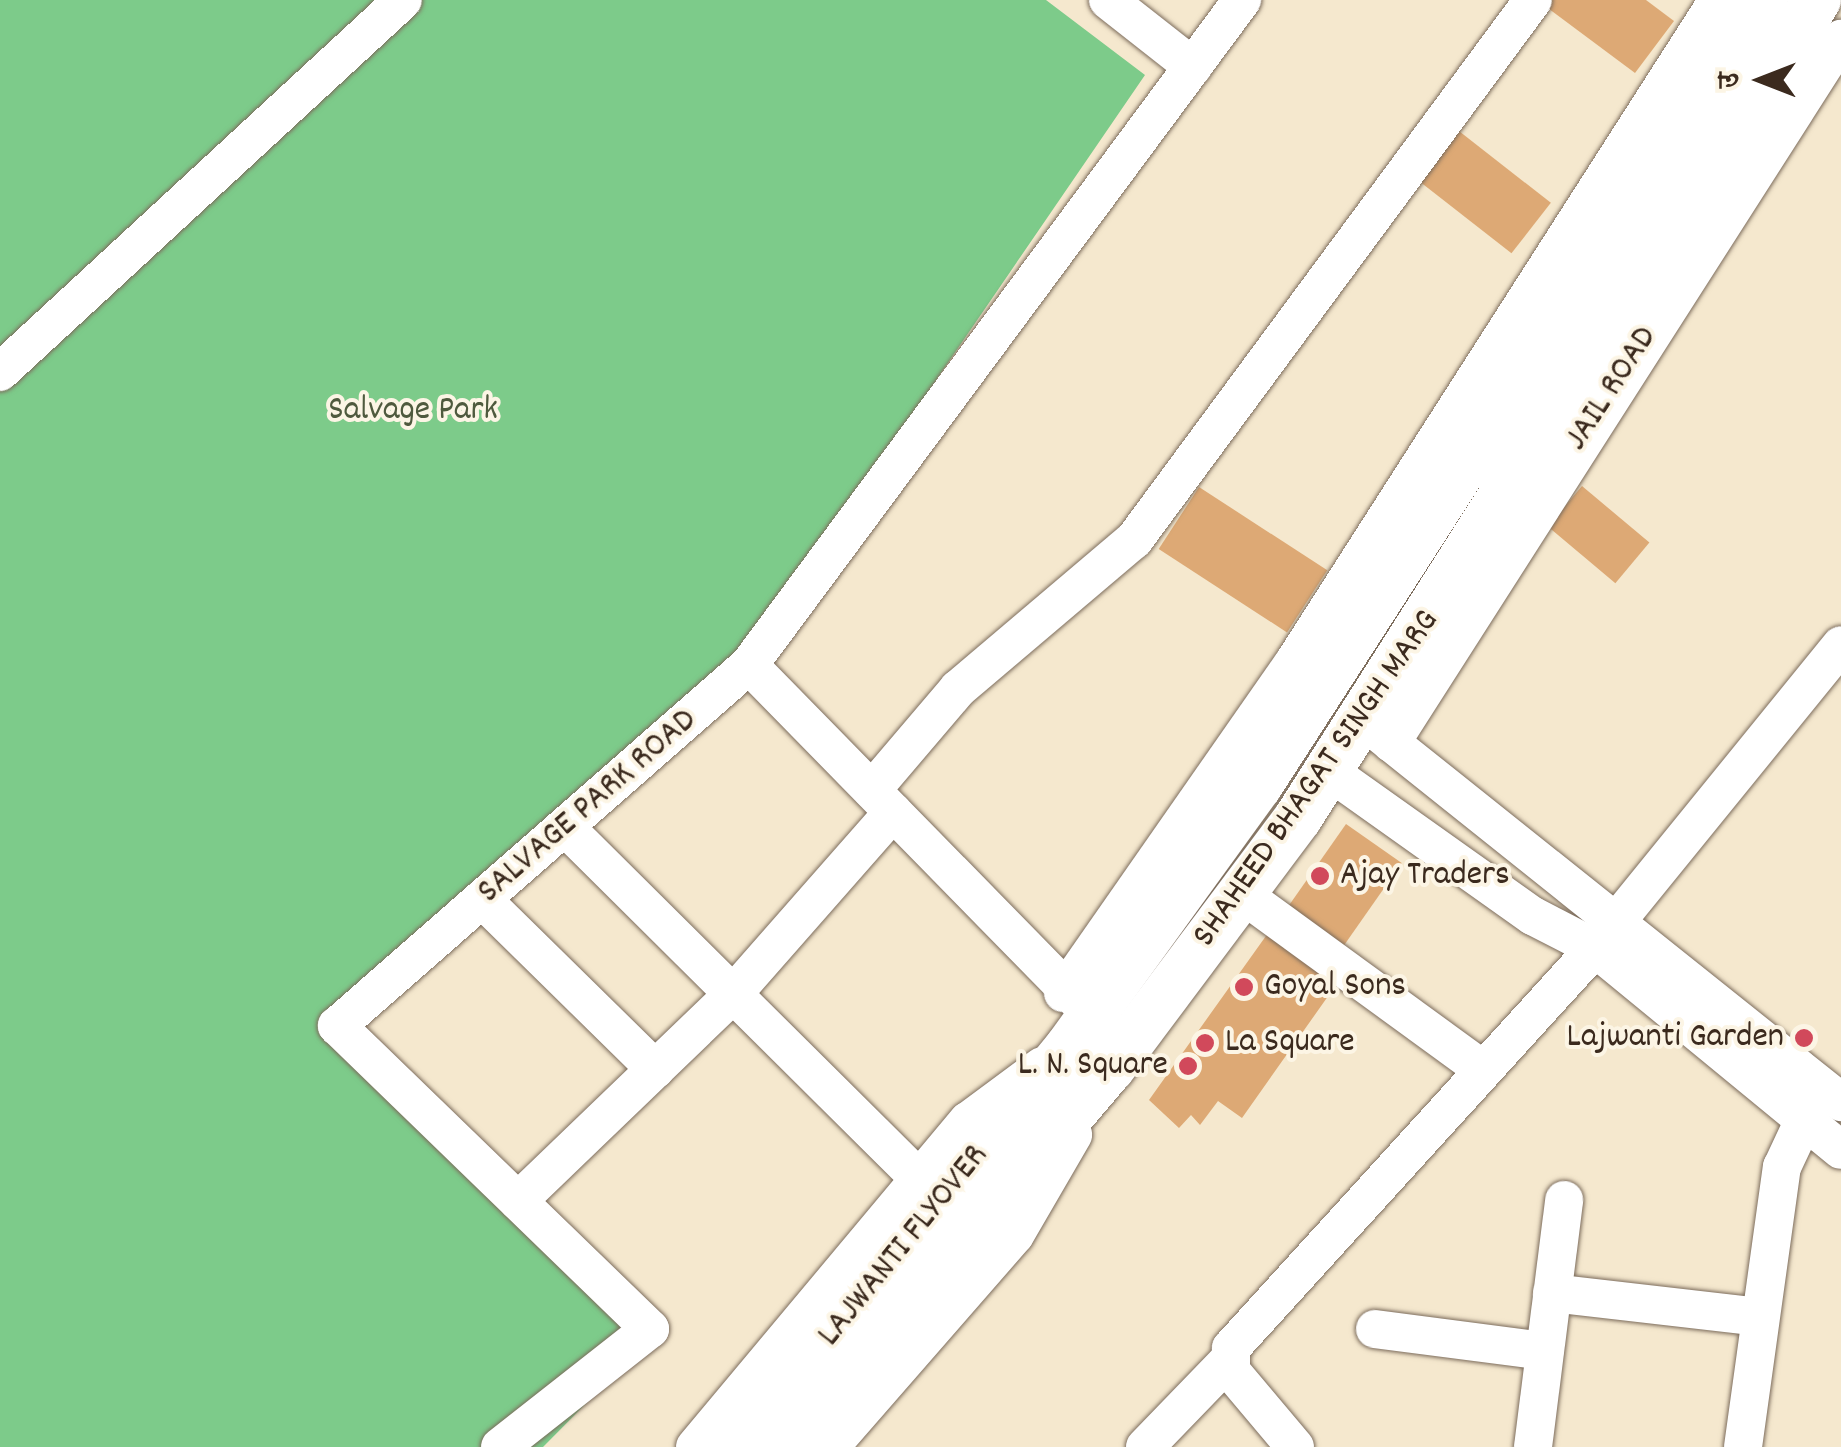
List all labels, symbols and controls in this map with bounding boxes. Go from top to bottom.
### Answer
north arrow [1711,30,1811,130]
text: उ [1711,72,1751,88]
street label: JAIL ROAD [1556,319,1668,459]
park label: Salvage Park [328,390,498,432]
street label: SHAHEED BHAGAT SINGH MARG [1184,602,1450,956]
street label: SALVAGE PARK ROAD [470,700,706,914]
place label: Ajay Traders [1340,855,1510,897]
marker: Ajay Traders [1309,865,1331,887]
place label: Goyal Sons [1264,966,1406,1008]
marker: Goyal Sons [1233,976,1255,998]
place label: Lajwanti Garden [1567,1017,1784,1059]
place label: La Square [1225,1022,1355,1064]
marker: Lajwanti Garden [1793,1027,1815,1049]
marker: La Square [1194,1032,1216,1054]
place label: L. N. Square [1018,1045,1168,1087]
marker: L. N. Square [1177,1055,1199,1077]
street label: LAJWANTI FLYOVER [810,1136,998,1356]

